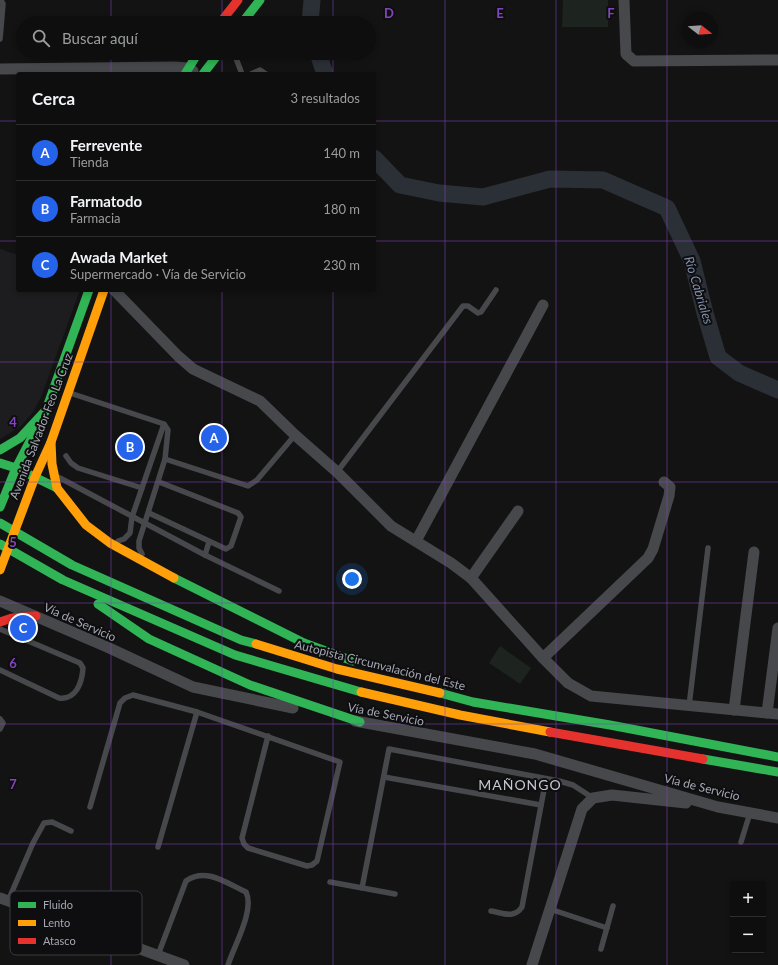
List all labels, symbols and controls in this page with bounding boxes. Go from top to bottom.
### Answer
text: D [384,5,394,21]
text: E [496,5,504,21]
text: F [607,5,615,21]
north arrow [682,12,718,48]
search box [16,16,376,60]
icon: search [30,27,52,49]
text: Buscar aquí [62,29,138,47]
text: Cerca [32,88,75,109]
text: 3 resultados [290,90,360,106]
text: Ferrevente [70,136,142,154]
text: A [40,145,50,161]
text: 140 m [323,145,360,161]
text: Tienda [70,154,109,170]
text: Farmatodo [70,192,142,210]
text: B [41,201,49,217]
text: 180 m [323,201,360,217]
text: Farmacia [70,210,121,226]
text: Awada Market [70,248,168,266]
water label: Río Cabriales [681,254,717,326]
text: C [41,257,49,273]
text: 230 m [323,257,360,273]
text: Supermercado · Vía de Servicio [70,266,246,282]
street label: Avenida Salvador Feo La Cruz [6,350,76,501]
text: 4 [9,414,17,430]
pin: A [201,423,227,453]
pin: B [117,432,143,462]
text: 5 [9,534,17,550]
your location [342,569,362,589]
street label: Vía de Servicio [42,599,119,645]
pin: C [10,613,36,643]
street label: Autopista Circunvalación del Este [293,636,467,694]
text: 6 [9,655,17,671]
street label: Vía de Servicio [346,699,426,729]
street label: Vía de Servicio [663,770,742,804]
text: 7 [9,776,17,792]
district label: MAÑONGO [478,776,562,793]
map controls [730,881,766,953]
button: + [730,881,766,917]
legend [10,891,142,955]
text: Fluido [43,898,73,911]
text: Lento [43,916,70,929]
button: − [730,917,766,953]
text: Atasco [43,934,76,947]

